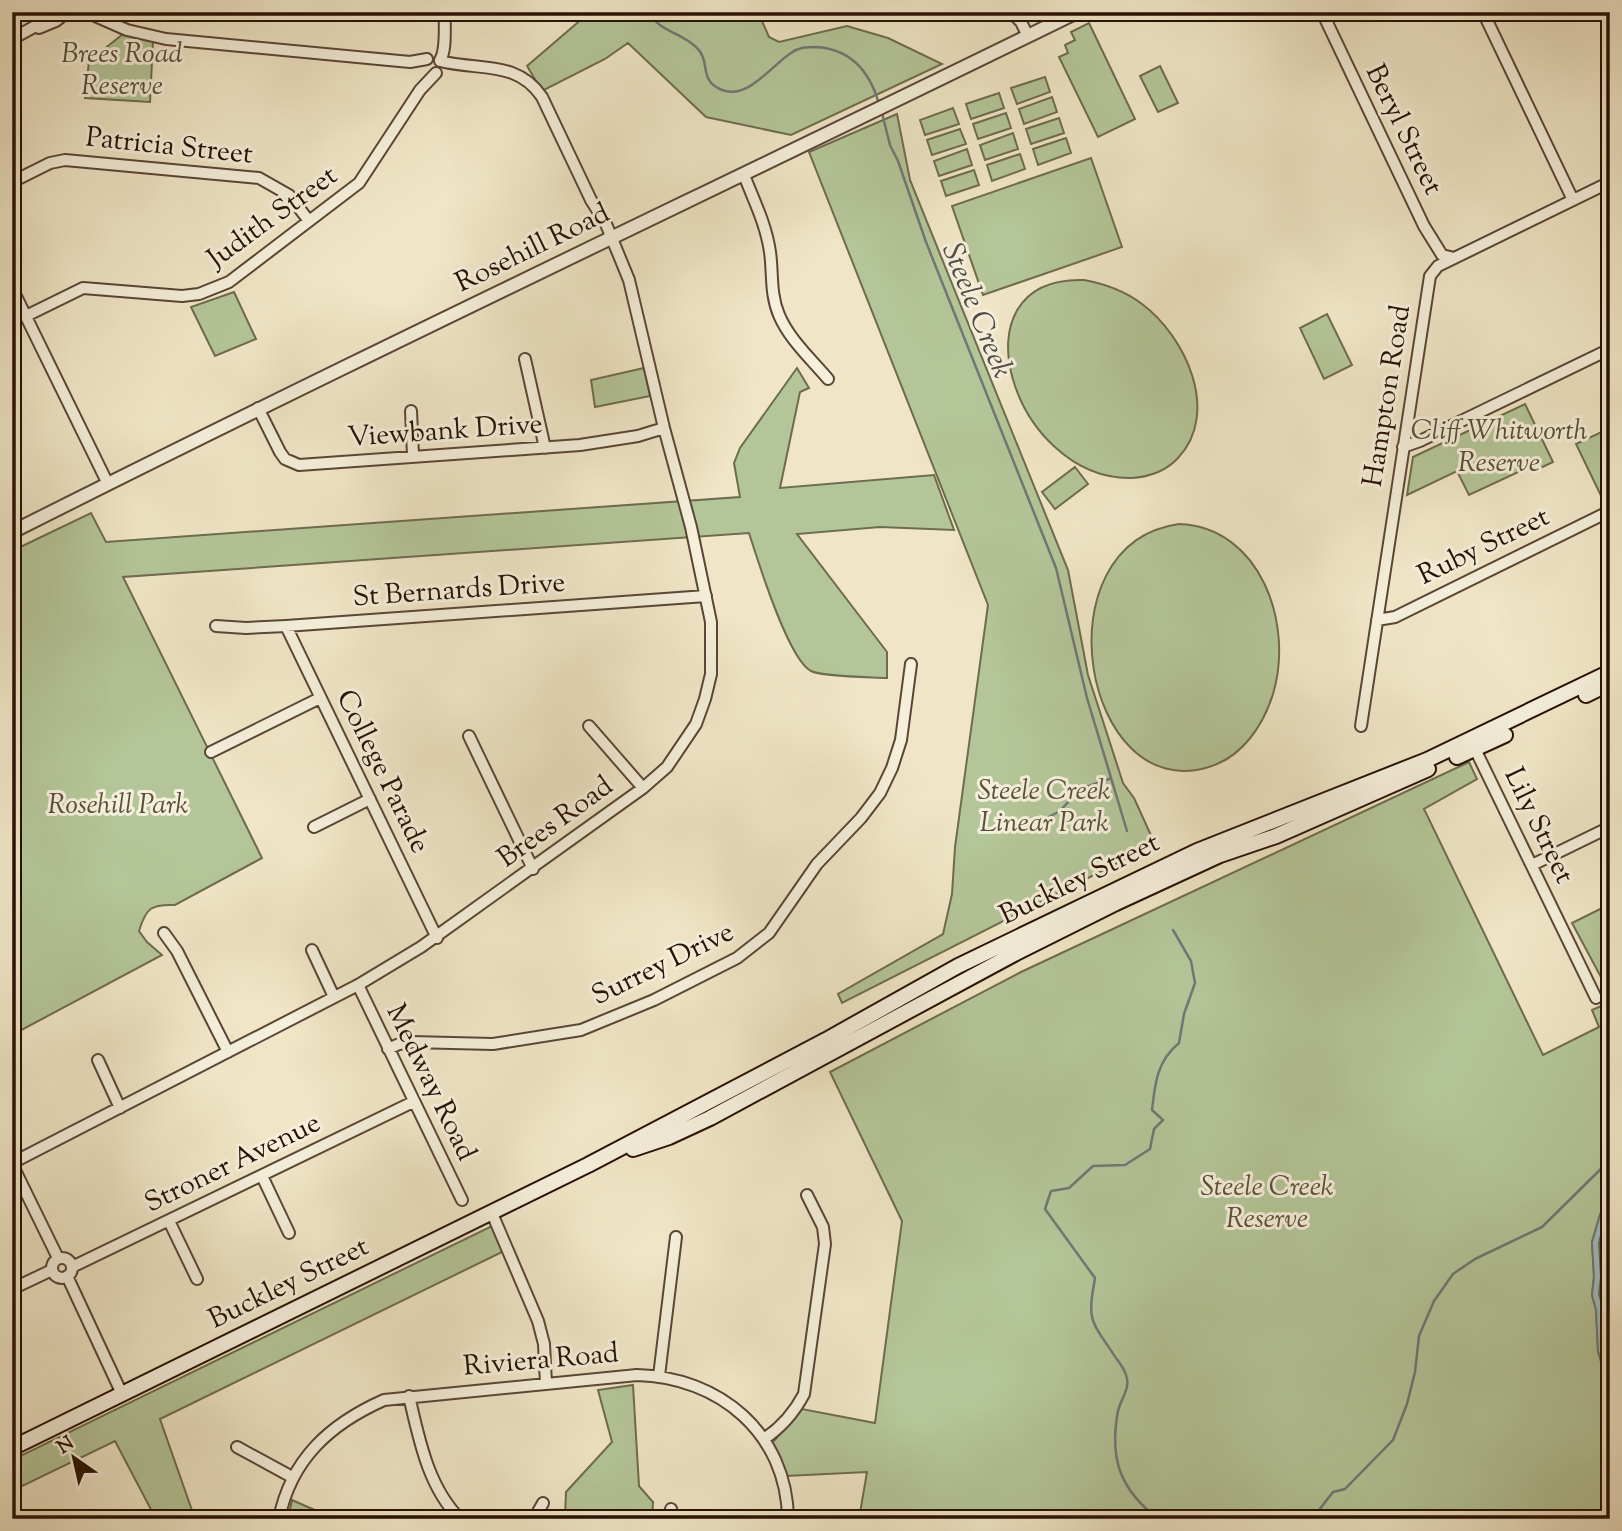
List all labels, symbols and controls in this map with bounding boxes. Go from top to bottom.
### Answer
park label: Brees Road Reserve [61,35,183,107]
street label: Beryl Street [1354,58,1452,203]
street label: Patricia Street [84,118,255,176]
street label: Judith Street [198,157,347,280]
street label: Rosehill Road [449,194,617,304]
water label: Steele Creek [929,237,1023,385]
street label: Hampton Road [1354,302,1422,490]
street label: Viewbank Drive [346,405,544,459]
park label: Cliff Whitworth Reserve [1411,412,1588,484]
street label: Ruby Street [1411,498,1557,596]
street label: St Bernards Drive [351,564,567,618]
street label: College Parade [325,683,439,861]
street label: Lily Street [1493,761,1583,891]
street label: Brees Road [490,767,622,879]
park label: Steele Creek Linear Park [978,772,1111,844]
park label: Rosehill Park [48,786,189,826]
street label: Buckley Street [993,824,1167,936]
street label: Surrey Drive [585,913,741,1017]
street label: Medway Road [375,998,485,1168]
street label: Stroner Avenue [138,1104,328,1224]
park label: Steele Creek Reserve [1201,1168,1334,1240]
street label: Buckley Street [202,1228,376,1340]
street label: Riviera Road [462,1334,620,1388]
north arrow [38,1422,108,1492]
text: N [52,1431,80,1461]

